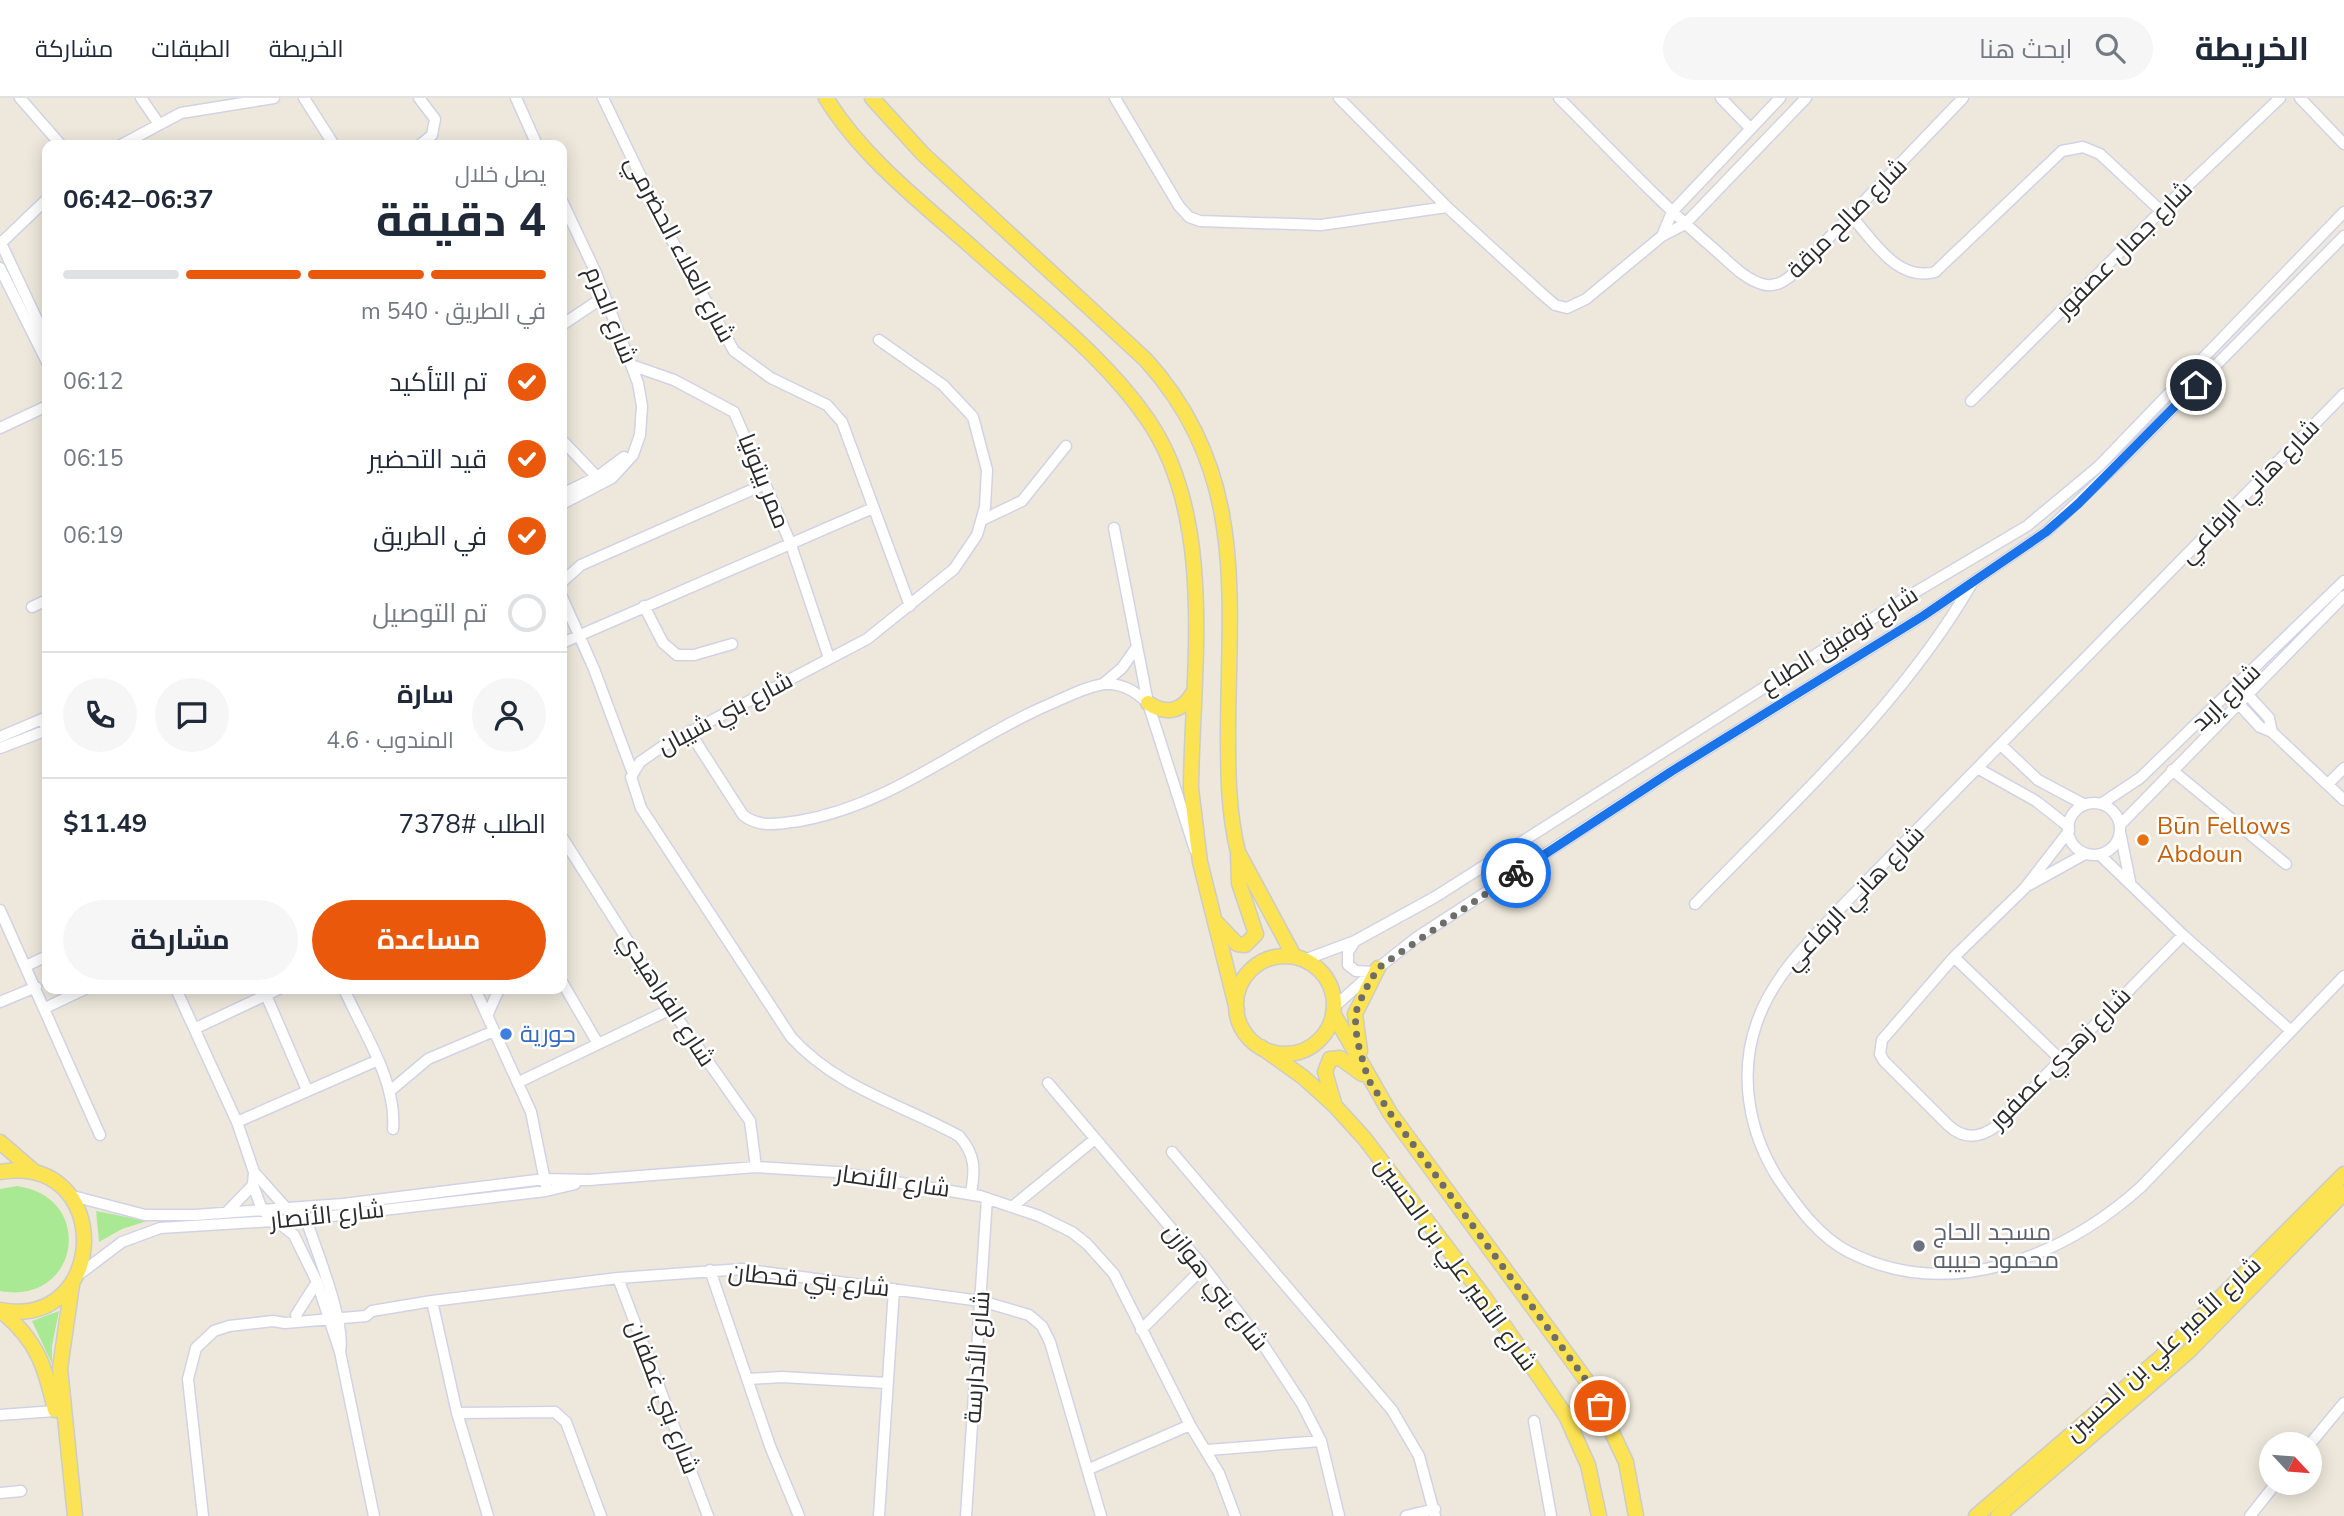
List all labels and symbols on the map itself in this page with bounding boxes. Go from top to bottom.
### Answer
street label: شارع العلاء الحضرمي [615,150,743,349]
street label: شارع صالح مرقة [1780,151,1914,285]
street label: شارع جمال عصفور [2047,173,2200,326]
street label: شارع الحرم [577,262,645,368]
pin [2166,355,2226,415]
street label: شارع هاني الرفاعي [2172,412,2329,573]
street label: ممر بيتونيا [730,429,798,533]
street label: شارع توفيق الطباع [1754,579,1924,701]
street label: شارع إربد [2184,656,2268,738]
street label: شارع بني شيبان [652,664,800,765]
place label: Būn Fellows Abdoun [2157,810,2291,870]
street label: شارع هاني الرفاعي [1777,819,1934,980]
marker: Būn Fellows Abdoun [2135,832,2151,848]
courier [1481,838,1551,908]
street label: شارع الفراهيدي [610,925,723,1074]
street label: شارع زهدي عصفور [1981,980,2139,1139]
place label: حورية [520,1018,576,1050]
marker: حورية [498,1026,514,1042]
street label: شارع الأمير علي بن الحسين [1365,1150,1545,1379]
street label: شارع الأنصار [832,1157,952,1205]
street label: شارع الأنصار [266,1193,386,1237]
place label: مسجد الحاج محمود حبيبه [1933,1216,2059,1276]
street label: شارع بني هوازن [1154,1217,1276,1359]
marker: مسجد الحاج محمود حبيبه [1911,1238,1927,1254]
street label: شارع الأمير علي بن الحسين [2058,1250,2270,1451]
street label: شارع بني قحطان [726,1256,891,1307]
street label: شارع الأدارسة [956,1290,998,1424]
street label: شارع بني غطفان [616,1315,707,1480]
pin [1570,1376,1630,1436]
north arrow [2259,1432,2322,1494]

